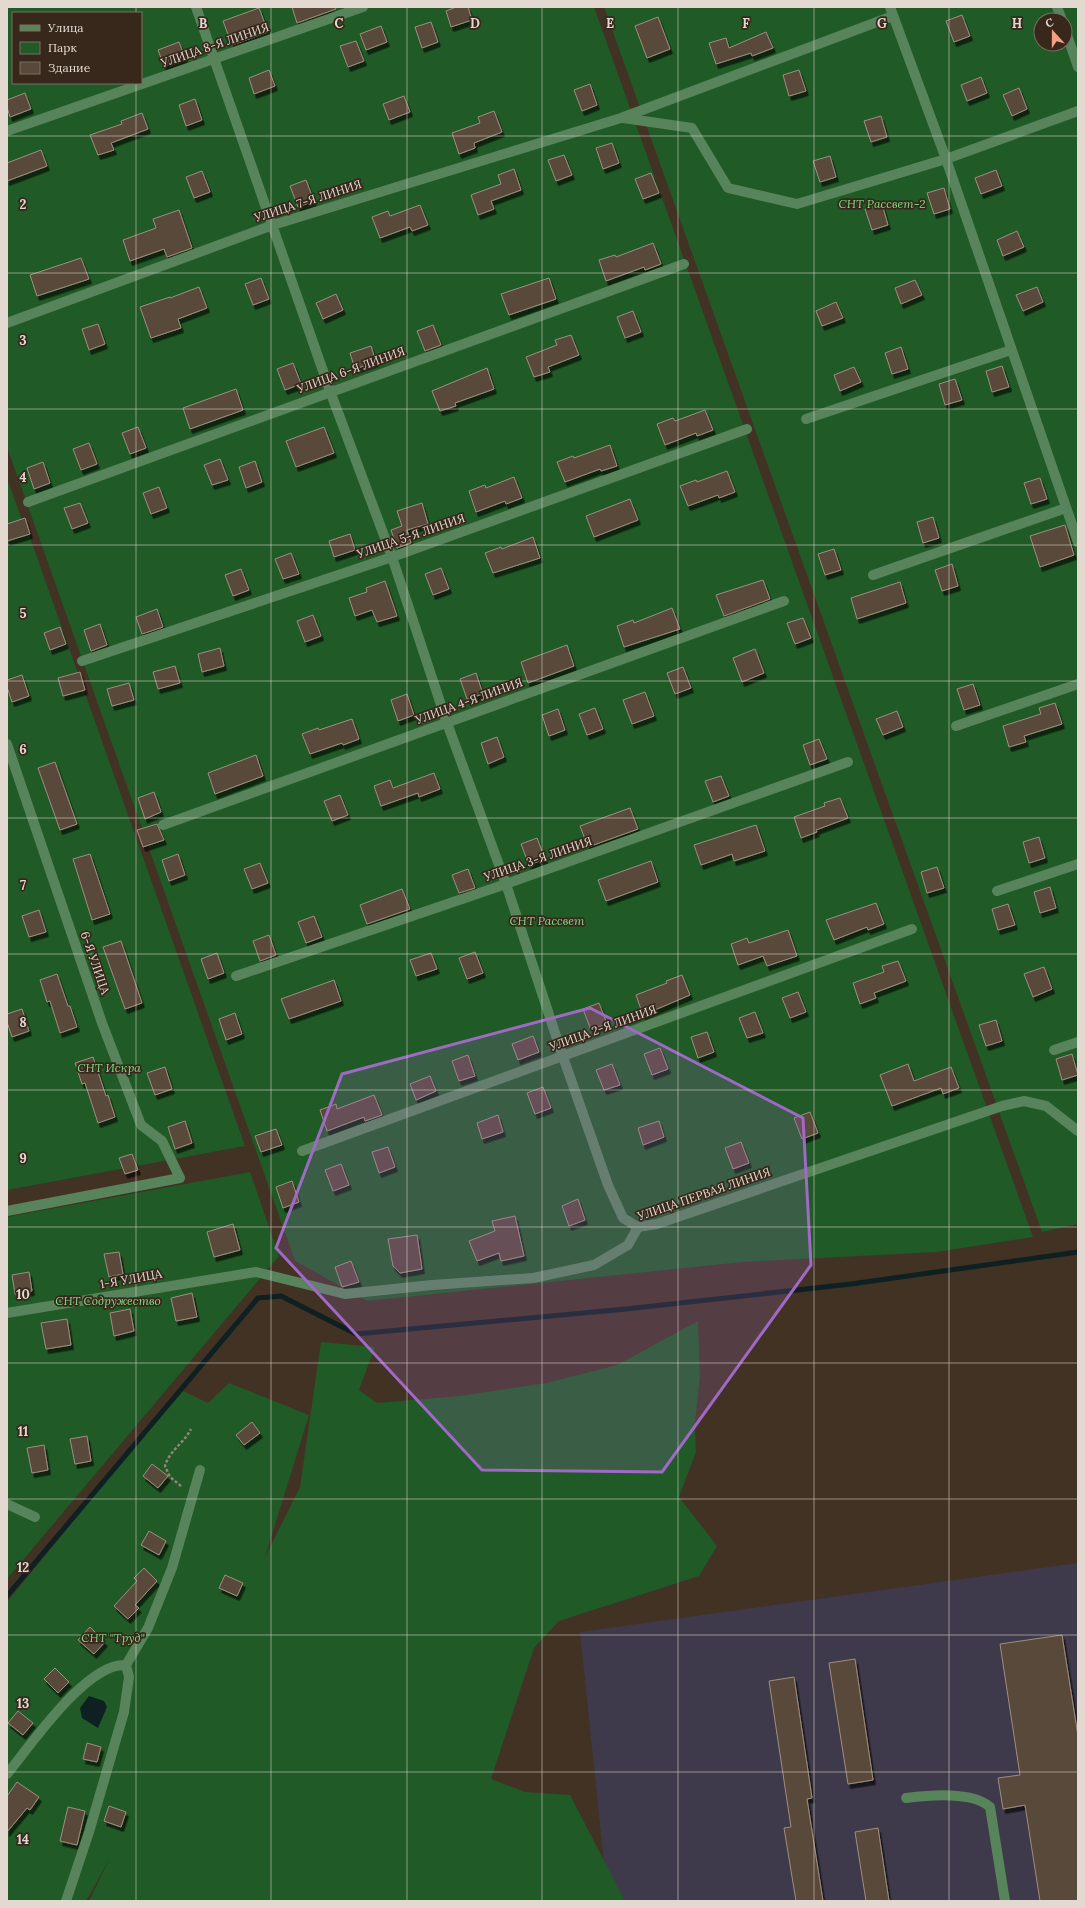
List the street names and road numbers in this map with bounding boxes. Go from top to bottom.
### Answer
street label: УЛИЦА 8-Я ЛИНИЯ [158,19,271,70]
street label: УЛИЦА 7-Я ЛИНИЯ [251,176,363,225]
street label: УЛИЦА 6-Я ЛИНИЯ [294,343,407,396]
street label: УЛИЦА 5-Я ЛИНИЯ [354,510,467,561]
street label: УЛИЦА 4-Я ЛИНИЯ [412,674,525,727]
street label: УЛИЦА 3-Я ЛИНИЯ [481,833,594,884]
street label: 6-Я УЛИЦА [78,929,113,997]
street label: УЛИЦА 2-Я ЛИНИЯ [546,1001,658,1054]
street label: УЛИЦА ПЕРВАЯ ЛИНИЯ [634,1164,772,1224]
street label: 1-Я УЛИЦА [99,1266,164,1291]

